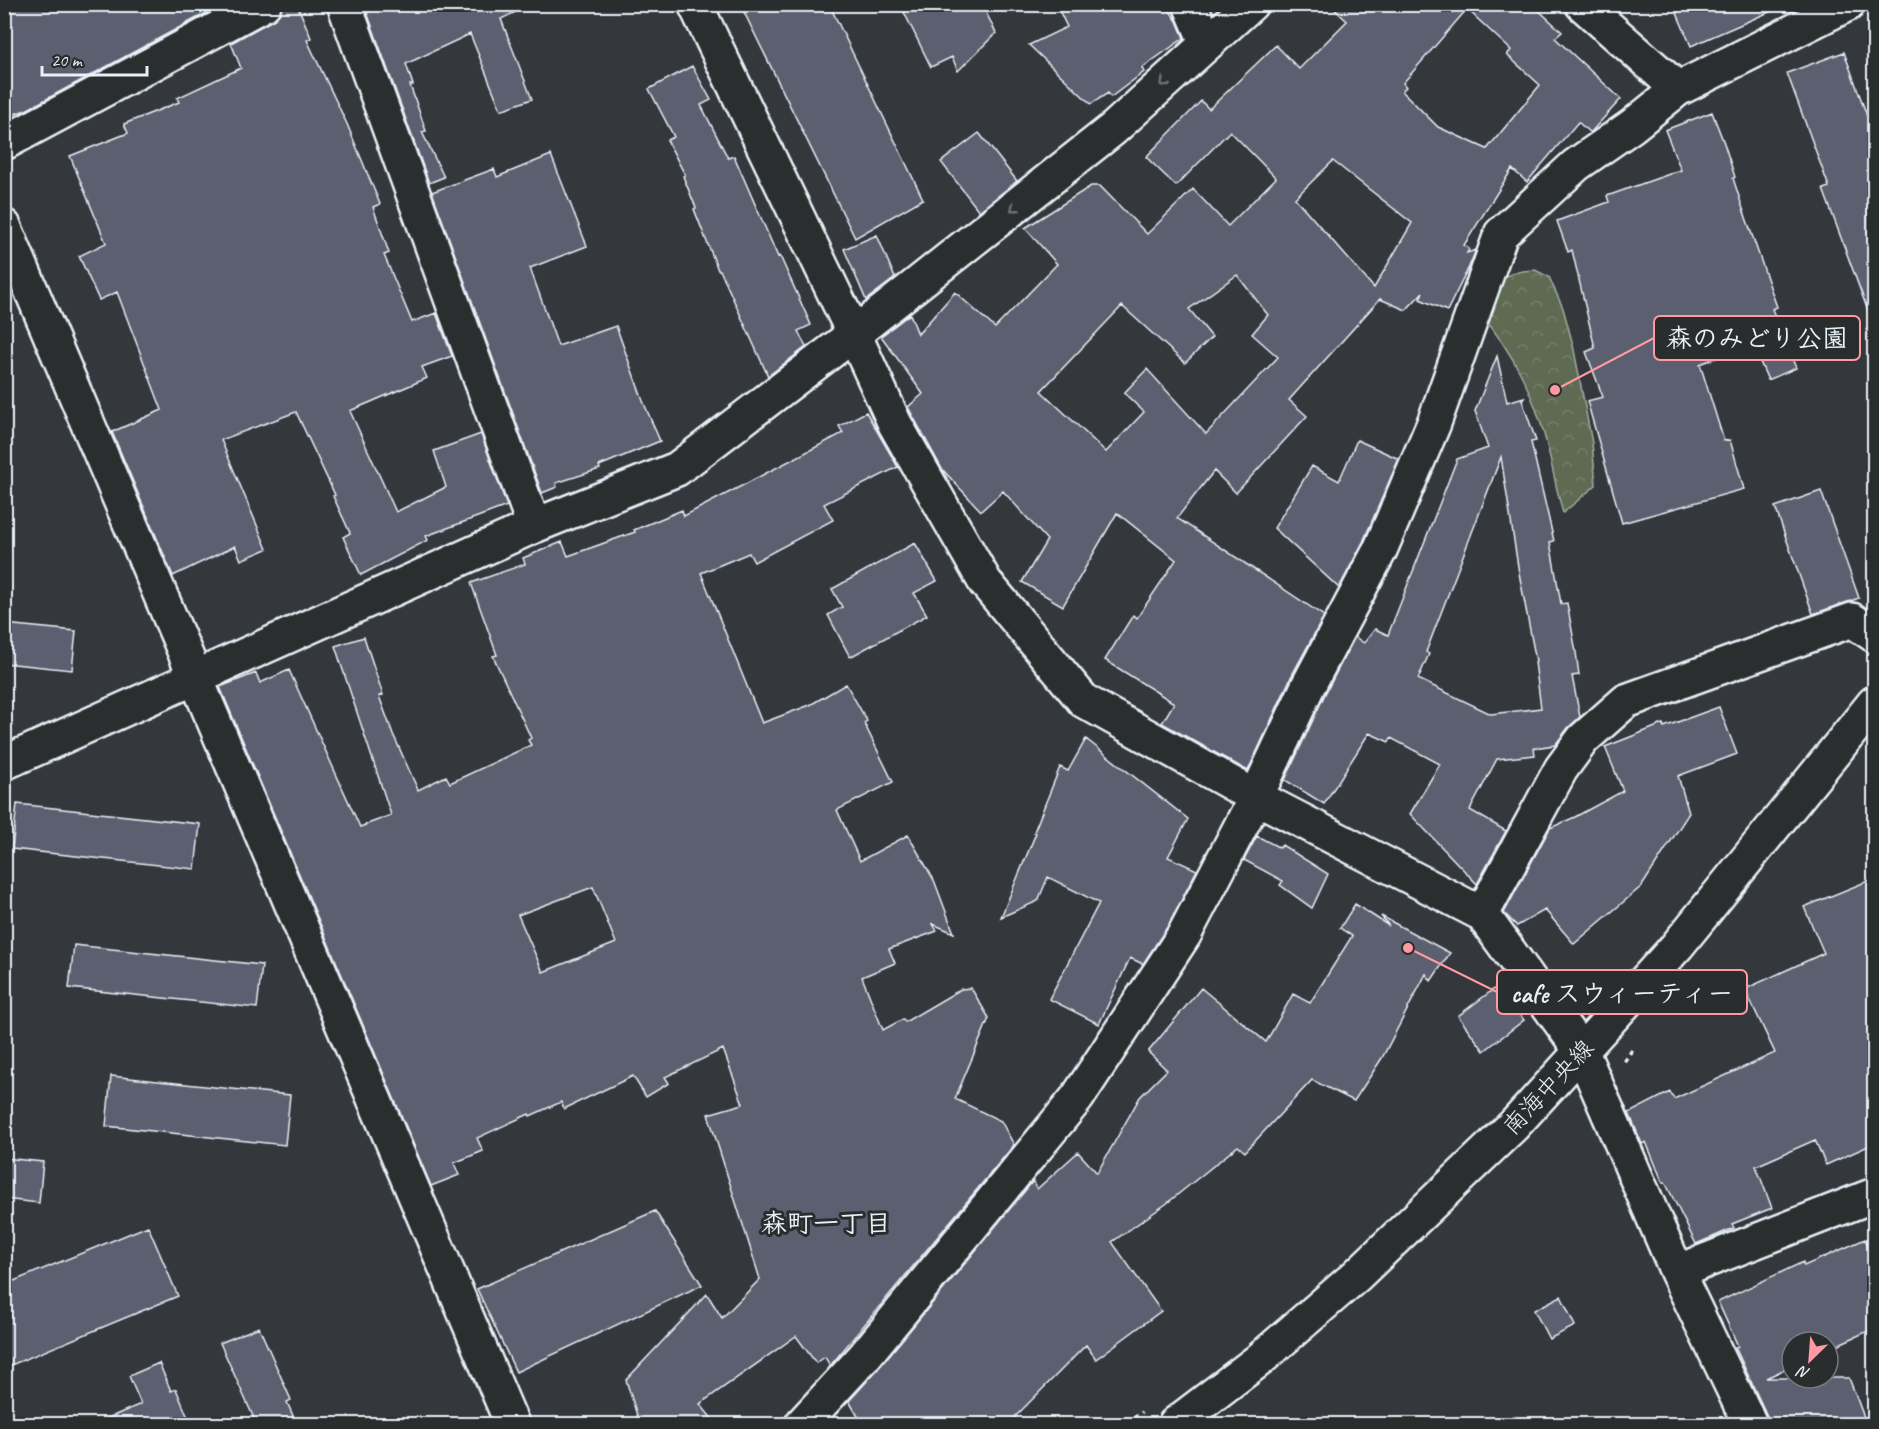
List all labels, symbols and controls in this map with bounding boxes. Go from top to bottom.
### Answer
scale bar [42,39,147,77]
text: 20 m [51,49,84,71]
one-way arrow [1160,76,1171,87]
one-way arrow [1009,200,1020,211]
callout: 森のみどり公園 [1654,316,1860,360]
text: 森のみどり公園 [1666,322,1848,355]
callout: cafe スウィーティー [1497,970,1747,1014]
text: cafe スウィーティー [1511,977,1733,1010]
street label: 南海中央線 [1496,1033,1600,1141]
district label: 森町一丁目 [761,1207,891,1240]
north arrow [1780,1330,1840,1390]
text: N [1793,1360,1813,1384]

